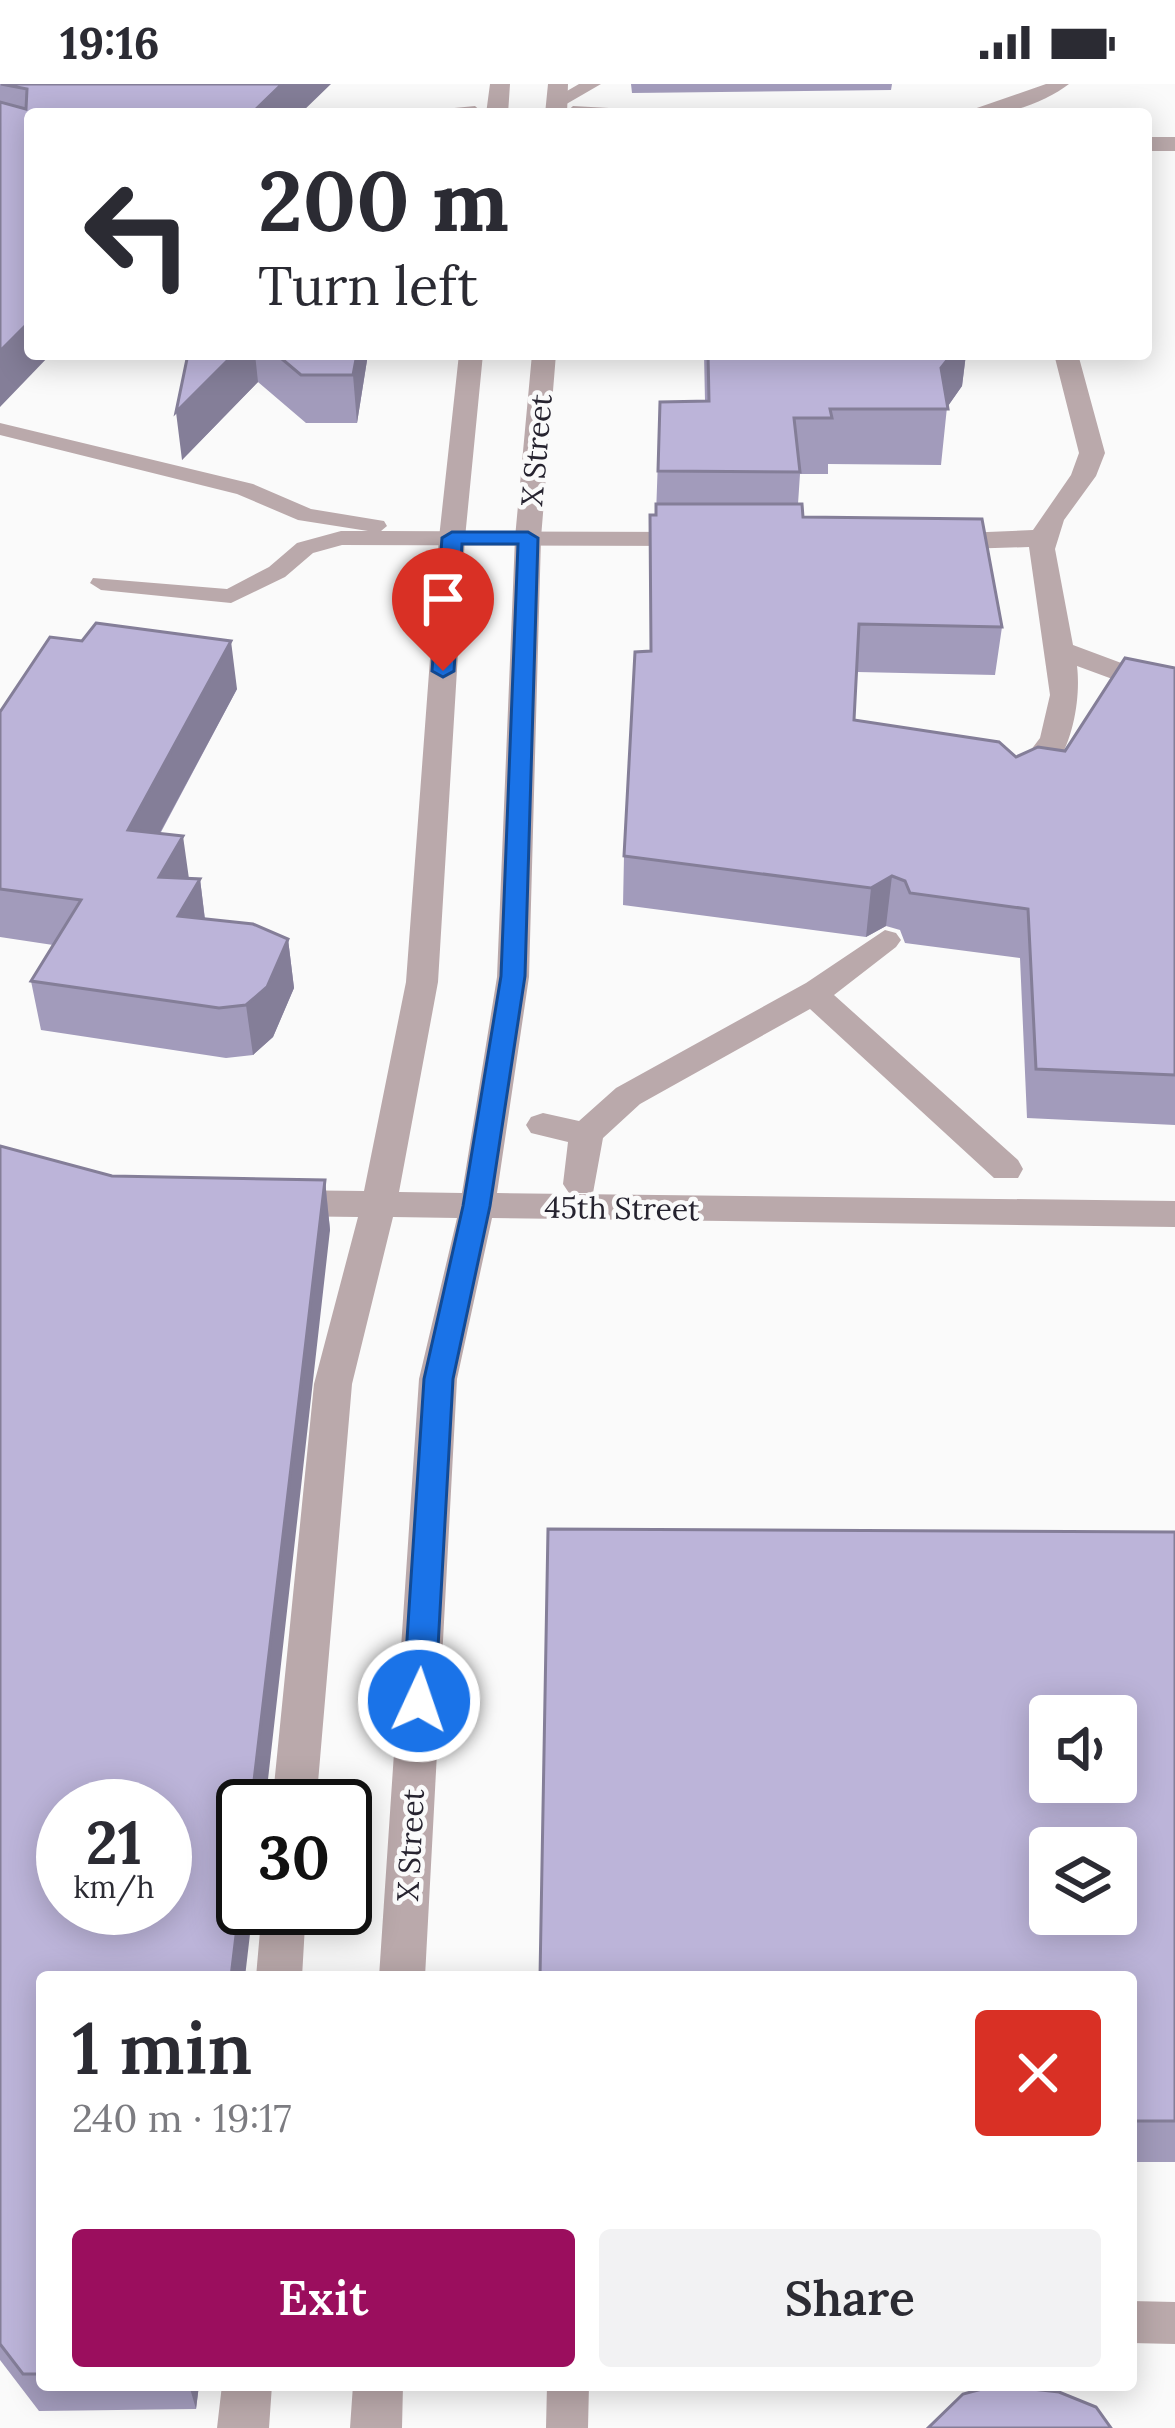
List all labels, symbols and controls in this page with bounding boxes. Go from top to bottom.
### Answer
text: 19:16 [60,14,160,71]
text: 200 m [258,146,509,254]
icon: left [60,156,216,312]
text: Turn left [258,251,478,320]
street label: X Street [512,392,560,508]
pin [392,548,494,671]
icon: arrive [410,566,476,632]
street label: 45th Street [544,1188,700,1228]
position arrow [356,1638,482,1764]
map controls [1029,1695,1137,1935]
button: sound [1029,1695,1137,1803]
speed limit sign: 30 [216,1779,372,1935]
street label: X Street [388,1787,432,1902]
text: 21 [86,1804,142,1880]
button: layers [1029,1827,1137,1935]
text: km/h [73,1868,155,1906]
text: 1 min [72,2002,252,2094]
button: close [975,2010,1101,2136]
text: 240 m · 19:17 [72,2093,292,2143]
button: Exit [72,2229,575,2367]
button: Share [599,2229,1101,2367]

